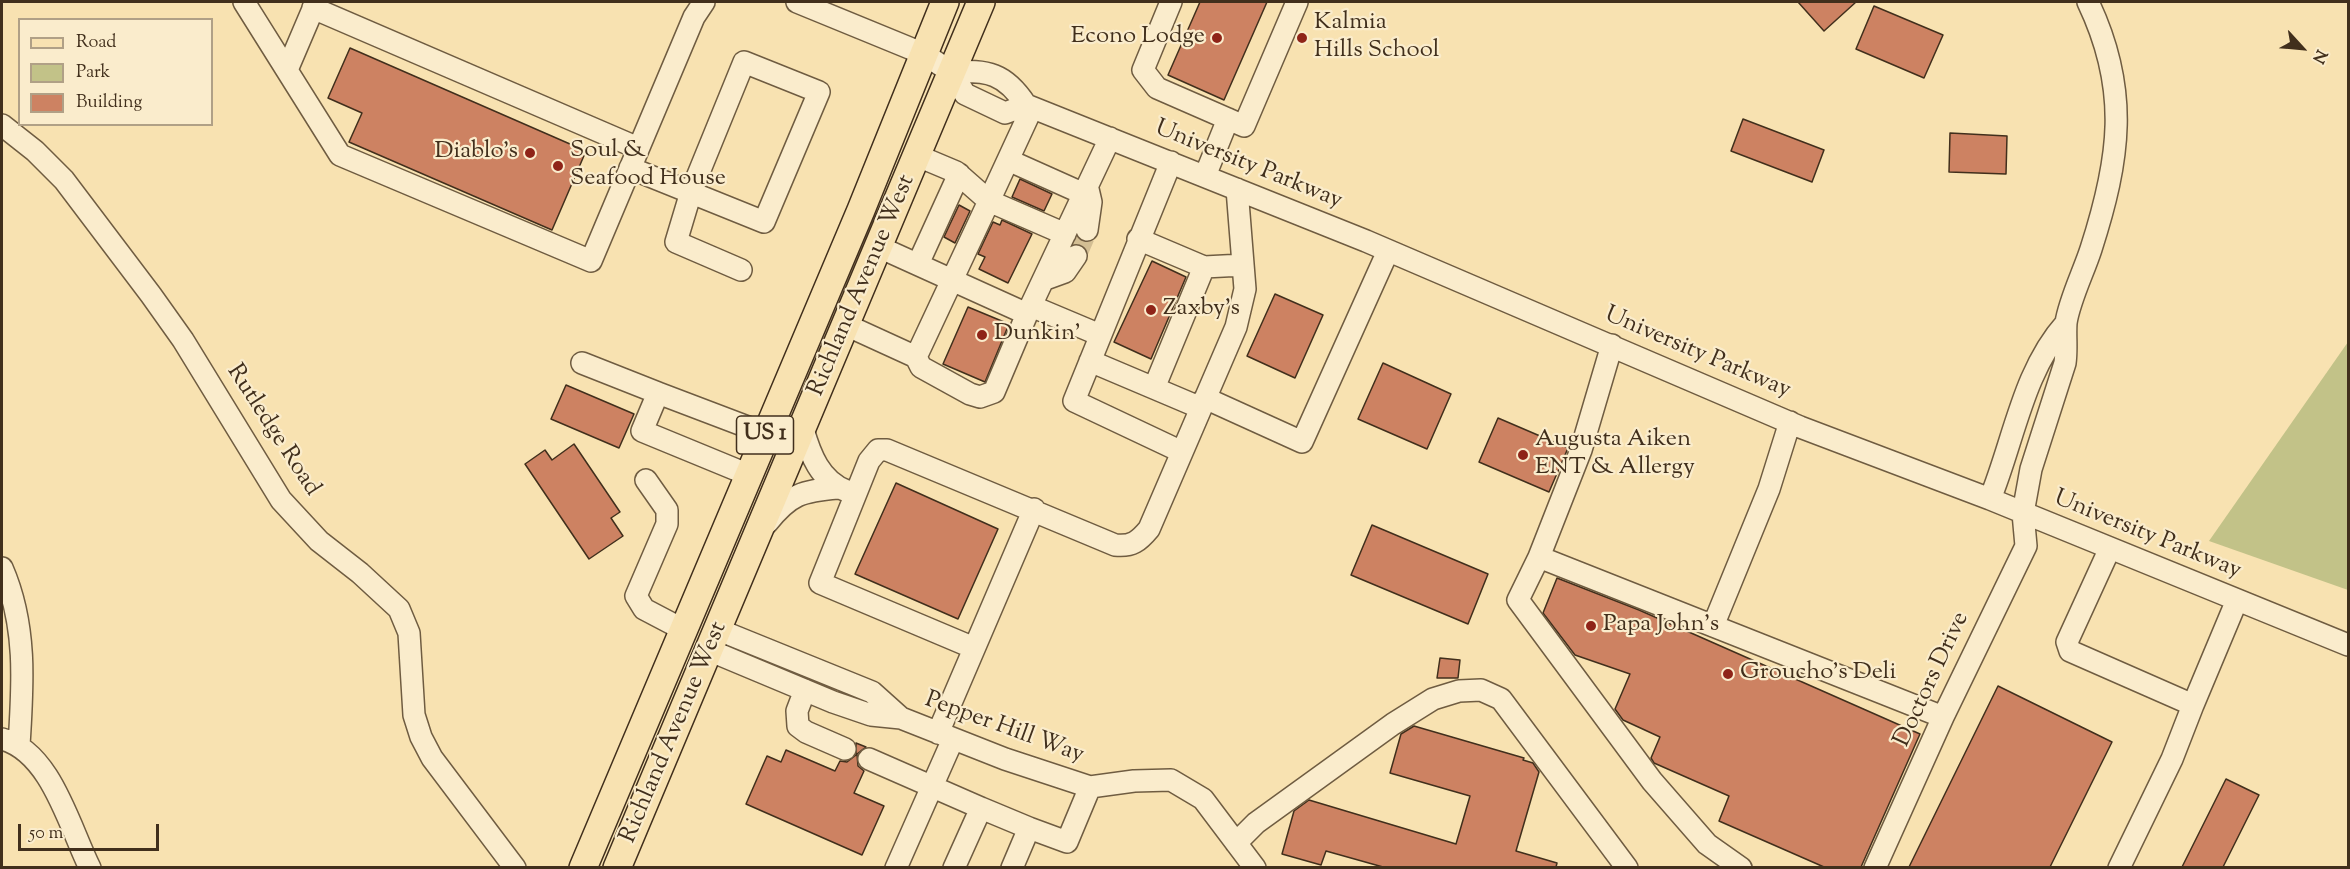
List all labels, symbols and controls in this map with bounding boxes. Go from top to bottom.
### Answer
place label: Kalmia Hills School [1314,10,1439,66]
legend [18,18,213,126]
north arrow [2272,18,2332,78]
place label: Econo Lodge [1071,24,1205,52]
text: Road [76,30,116,56]
marker: Econo Lodge [1210,31,1224,45]
marker: Kalmia Hills School [1295,31,1309,45]
text: N [2305,45,2332,67]
text: Park [76,60,110,86]
text: Building [76,90,142,116]
street label: University Parkway [1150,115,1346,217]
place label: Soul & Seafood House [570,138,726,194]
place label: Diablo's [434,139,518,167]
marker: Diablo's [523,146,537,160]
marker: Soul & Seafood House [551,159,565,173]
street label: Richland Avenue West [803,171,923,401]
place label: Zaxby's [1163,296,1240,324]
street label: University Parkway [1599,302,1795,406]
marker: Zaxby's [1144,303,1158,317]
place label: Dunkin' [994,321,1081,349]
marker: Dunkin' [975,328,989,342]
street label: Rutledge Road [219,360,325,502]
road number: US 1 [736,416,794,454]
place label: Augusta Aiken ENT & Allergy [1535,427,1695,483]
marker: Augusta Aiken ENT & Allergy [1516,448,1530,462]
street label: University Parkway [2049,485,2245,587]
street label: Doctors Drive [1889,608,1977,752]
place label: Papa John's [1603,612,1719,640]
street label: Richland Avenue West [615,618,735,848]
marker: Papa John's [1584,619,1598,633]
place label: Groucho's Deli [1740,660,1896,688]
marker: Groucho's Deli [1721,667,1735,681]
street label: Pepper Hill Way [920,687,1088,771]
scale bar [21,812,162,850]
text: 50 m [29,821,63,847]

